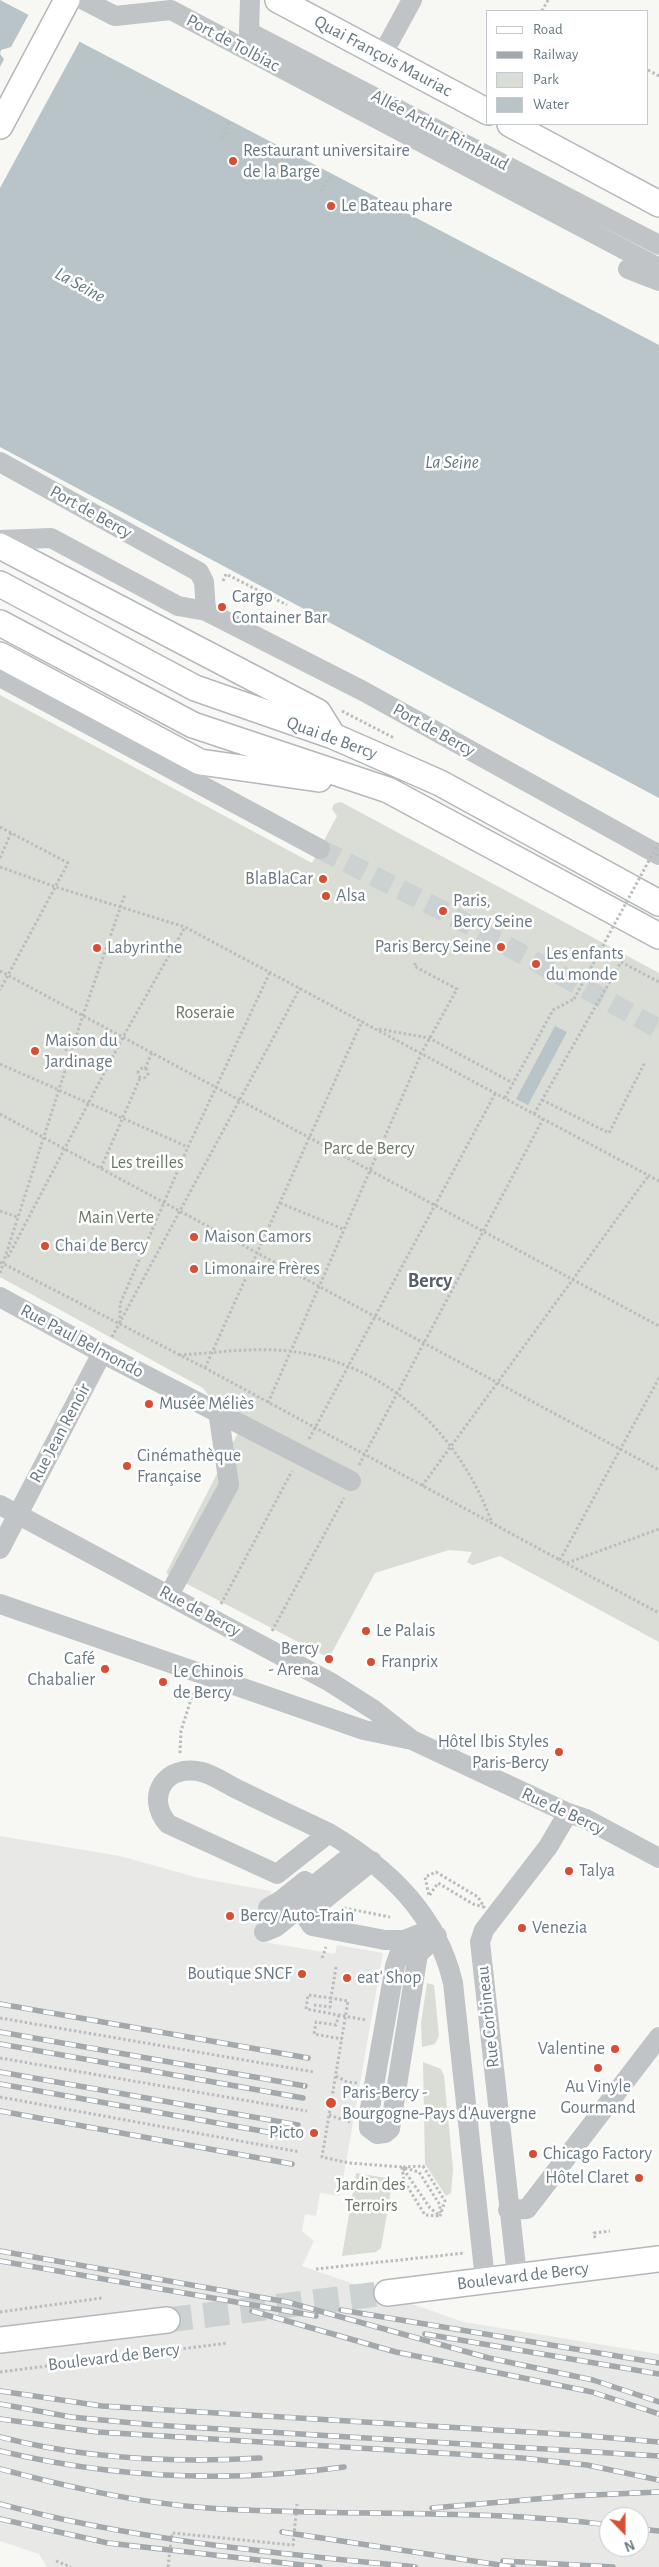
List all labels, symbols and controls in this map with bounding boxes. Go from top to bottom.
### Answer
street label: Port de Tolbiac [183,9,283,77]
legend [487,10,649,125]
street label: Quai François Mauriac [310,11,456,101]
text: Road [533,22,563,37]
text: Railway [533,47,578,62]
text: Park [533,72,559,87]
street label: Allée Arthur Rimbaud [368,85,512,175]
text: Water [533,97,569,112]
place label: Restaurant universitaire de la Barge [243,140,410,182]
marker: Restaurant universitaire de la Barge [227,155,239,167]
place label: Le Bateau phare [341,195,452,217]
marker: Le Bateau phare [325,200,337,212]
water label: La Seine [51,262,109,308]
water label: La Seine [425,451,479,473]
street label: Port de Bercy [46,481,136,543]
place label: Cargo Container Bar [232,586,327,628]
marker: Cargo Container Bar [216,601,228,613]
street label: Port de Bercy [389,699,479,761]
street label: Quai de Bercy [284,712,380,764]
place label: BlaBlaCar [245,868,313,890]
marker: BlaBlaCar [317,873,329,885]
place label: Alsa [336,885,366,907]
marker: Alsa [320,890,332,902]
place label: Paris, Bercy Seine [453,890,533,932]
marker: Paris, Bercy Seine [437,905,449,917]
place label: Paris Bercy Seine [375,936,491,958]
place label: Labyrinthe [107,937,182,959]
marker: Paris Bercy Seine [495,941,507,953]
marker: Labyrinthe [91,942,103,954]
place label: Les enfants du monde [546,943,624,986]
marker: Les enfants du monde [530,958,542,970]
park label: Roseraie [175,1002,235,1024]
place label: Maison du Jardinage [45,1030,118,1072]
marker: Maison du Jardinage [29,1045,41,1057]
park label: Parc de Bercy [323,1138,415,1160]
park label: Les treilles [110,1152,184,1174]
park label: Main Verte [78,1207,154,1229]
place label: Maison Camors [204,1226,311,1248]
marker: Maison Camors [188,1231,200,1243]
place label: Chai de Bercy [55,1235,148,1257]
marker: Chai de Bercy [39,1240,51,1252]
place label: Limonaire Frères [204,1258,320,1280]
marker: Limonaire Frères [188,1263,200,1275]
district label: Bercy [408,1269,452,1293]
street label: Rue Paul Belmondo [17,1299,147,1383]
street label: Rue Jean Renoir [25,1379,95,1487]
place label: Musée Méliès [159,1393,254,1415]
marker: Musée Méliès [143,1398,155,1410]
place label: Cinémathèque Française [137,1445,241,1488]
marker: Cinémathèque Française [121,1460,133,1472]
street label: Rue de Bercy [156,1581,244,1641]
place label: Le Palais [376,1620,435,1642]
marker: Le Palais [360,1625,372,1637]
place label: Bercy - Arena [269,1638,319,1680]
place label: Café Chabalier [27,1648,95,1690]
place label: Franprix [381,1651,438,1673]
marker: Bercy - Arena [323,1653,335,1665]
marker: Franprix [365,1656,377,1668]
place label: Le Chinois de Bercy [173,1661,244,1704]
marker: Café Chabalier [99,1663,111,1675]
marker: Le Chinois de Bercy [157,1676,169,1688]
place label: Hôtel Ibis Styles Paris-Bercy [438,1731,549,1774]
marker: Hôtel Ibis Styles Paris-Bercy [553,1746,565,1758]
street label: Rue de Bercy [518,1782,608,1840]
place label: Talya [579,1860,615,1882]
marker: Talya [563,1865,575,1877]
place label: Bercy Auto-Train [240,1905,354,1927]
marker: Bercy Auto-Train [224,1910,236,1922]
place label: Venezia [532,1917,587,1939]
marker: Venezia [516,1922,528,1934]
place label: Boutique SNCF [187,1963,292,1985]
street label: Rue Corbineau [472,1965,504,2069]
place label: eat' Shop [357,1967,421,1989]
marker: Boutique SNCF [296,1968,308,1980]
marker: eat' Shop [341,1972,353,1984]
place label: Valentine [538,2038,605,2060]
marker: Valentine [609,2043,621,2055]
marker: Au Vinyle Gourmand [592,2062,604,2074]
place label: Au Vinyle Gourmand [560,2076,636,2118]
place label: Paris-Bercy - Bourgogne-Pays d'Auvergne [342,2082,536,2124]
marker: Paris-Bercy - Bourgogne-Pays d'Auvergne [324,2096,338,2110]
place label: Picto [269,2122,304,2144]
marker: Picto [308,2127,320,2139]
place label: Chicago Factory [543,2143,652,2165]
marker: Chicago Factory [527,2148,539,2160]
place label: Hôtel Claret [545,2167,629,2189]
marker: Hôtel Claret [633,2172,645,2184]
park label: Jardin des Terroirs [336,2174,406,2216]
street label: Boulevard de Bercy [456,2257,590,2295]
street label: Boulevard de Bercy [47,2338,181,2376]
north arrow [599,2507,649,2557]
text: N [622,2537,636,2553]

